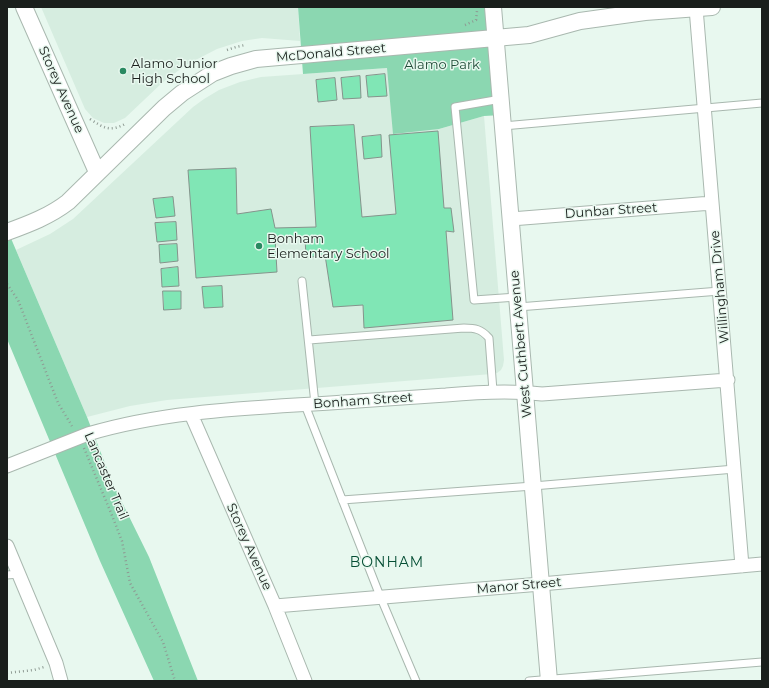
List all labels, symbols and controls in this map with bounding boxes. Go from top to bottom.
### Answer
street label: McDonald Street [275,40,387,66]
street label: Storey Avenue [35,44,87,136]
place label: Alamo Junior High School [131,56,218,87]
park label: Alamo Park [404,57,480,73]
marker: Alamo Junior High School [118,66,128,76]
street label: Dunbar Street [564,200,658,222]
street label: Willingham Drive [707,230,733,344]
place label: Bonham Elementary School [267,231,390,262]
marker: Bonham Elementary School [254,241,264,251]
street label: West Cuthbert Avenue [507,269,535,419]
street label: Bonham Street [313,390,413,412]
street label: Lancaster Trail [81,430,131,522]
street label: Storey Avenue [223,501,275,593]
district label: BONHAM [350,555,424,571]
street label: Manor Street [476,575,562,597]

